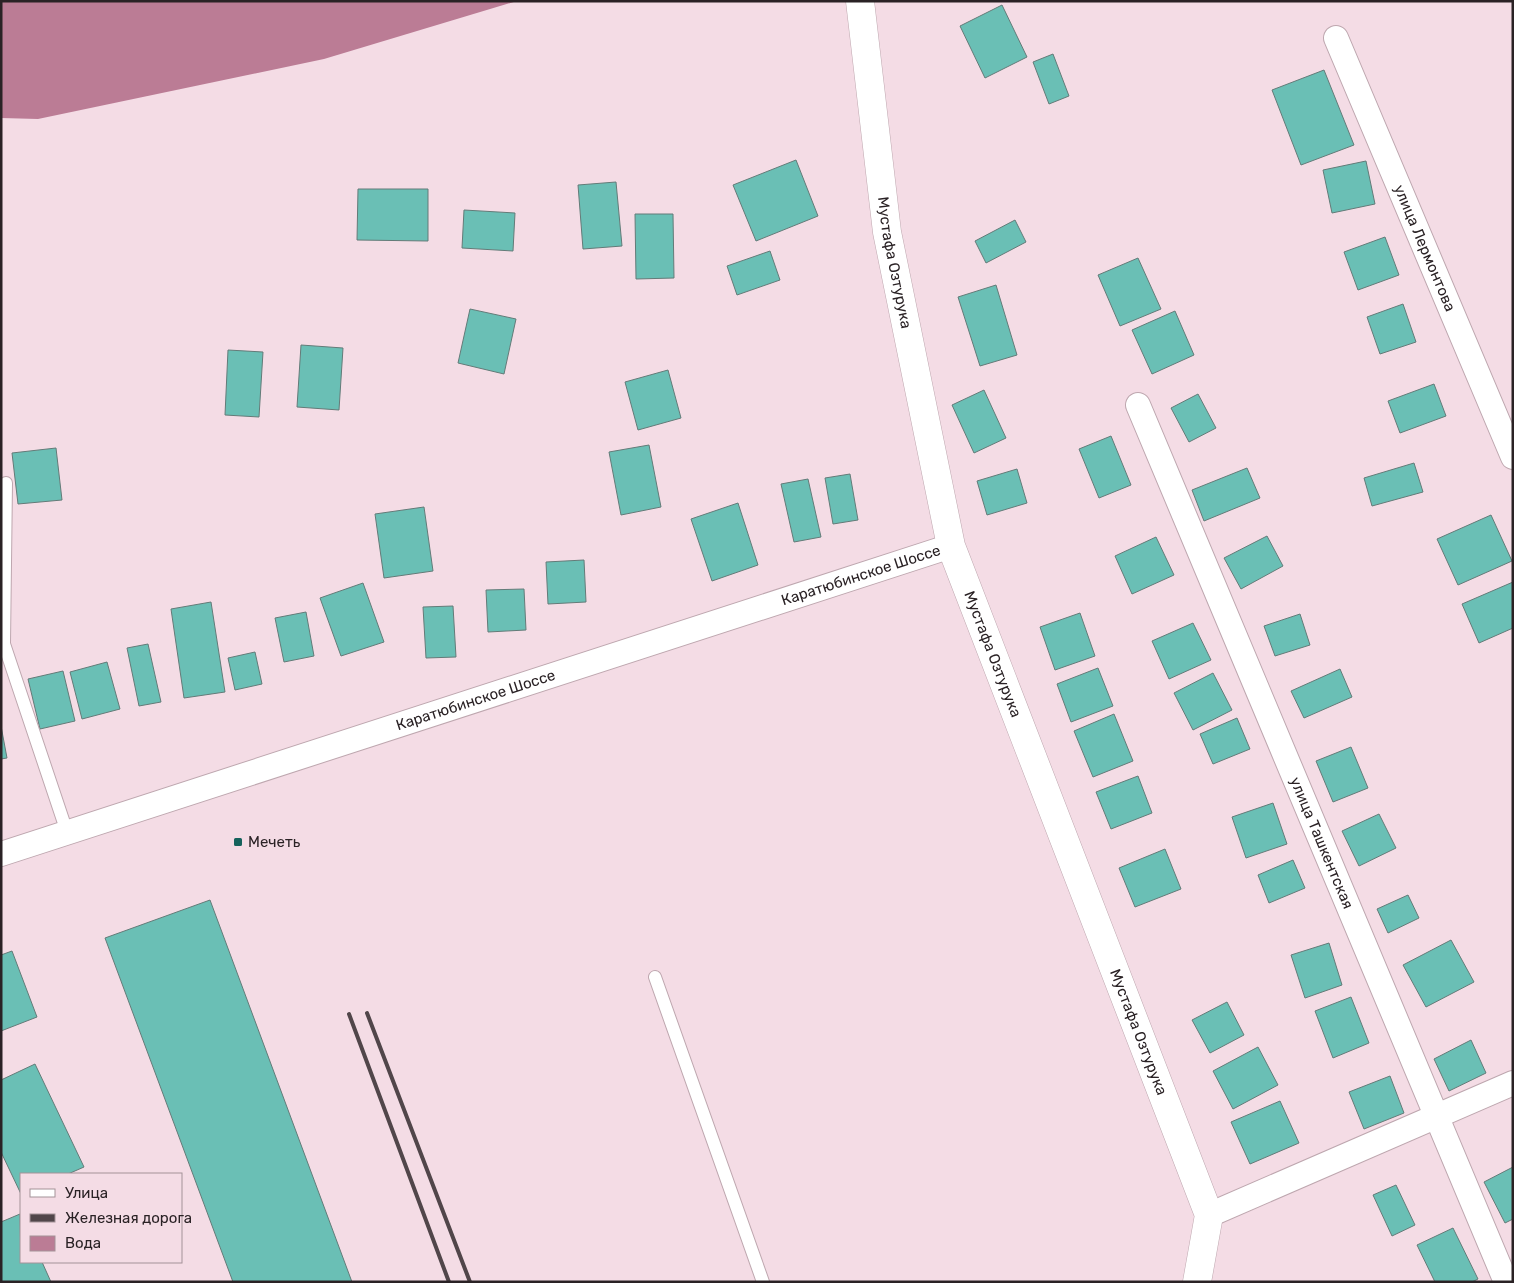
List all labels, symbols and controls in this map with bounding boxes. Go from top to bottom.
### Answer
street label: улица Лермонтова [1390,182,1459,314]
street label: Мустафа Озтурука [874,196,915,330]
street label: Каратюбинское Шоссе [779,541,943,609]
street label: Мустафа Озтурука [960,589,1025,720]
street label: Каратюбинское Шоссе [394,666,558,734]
street label: улица Ташкентская [1286,774,1357,912]
place label: Мечеть [248,833,301,851]
marker: Мечеть [232,836,244,848]
street label: Мустафа Озтурука [1106,966,1171,1098]
legend [20,1173,182,1263]
text: Улица [65,1184,108,1202]
text: Железная дорога [65,1209,192,1227]
text: Вода [65,1234,101,1252]

